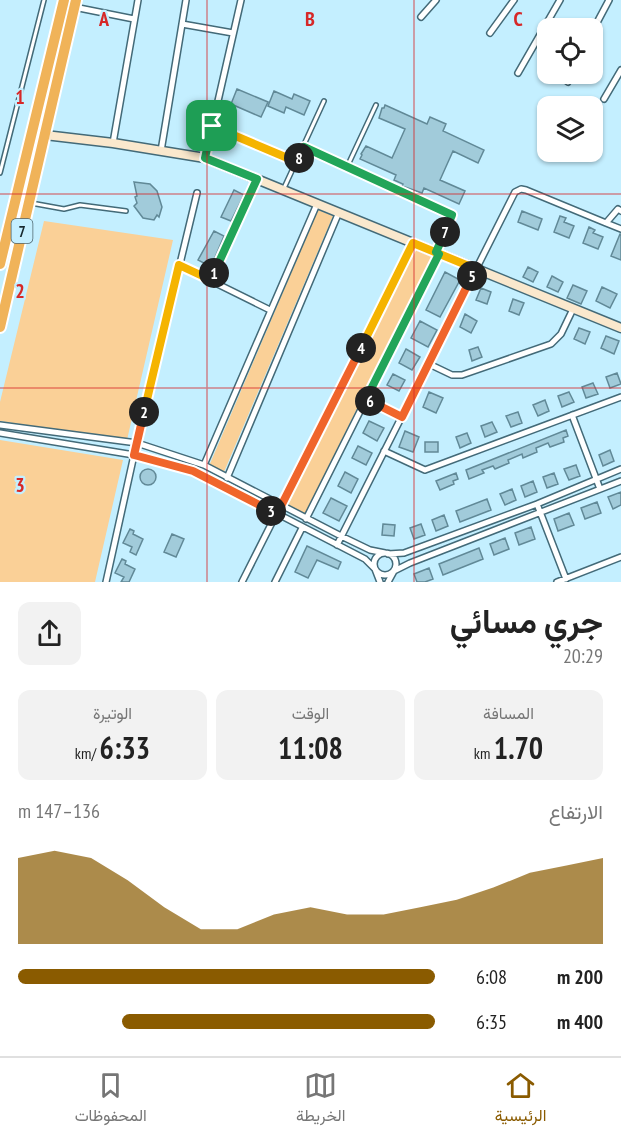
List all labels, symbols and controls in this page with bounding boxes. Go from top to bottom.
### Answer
text: A [98,6,110,32]
text: B [305,6,315,32]
text: C [513,6,523,32]
map controls [537,18,603,162]
button: locate [537,18,603,84]
text: 1 [15,84,25,110]
button: layers [537,96,603,162]
pin [186,100,237,151]
icon: arrive [195,109,228,142]
pin: 8 [284,143,314,173]
text: 8 [295,148,303,168]
pin: 7 [430,217,460,247]
road number: 7 [12,219,32,243]
text: 7 [441,222,449,242]
pin: 1 [199,258,229,288]
pin: 5 [457,261,487,291]
text: 1 [210,263,218,283]
text: 5 [468,266,476,286]
text: 2 [15,278,25,304]
pin: 4 [346,333,376,363]
text: 4 [357,338,365,358]
pin: 6 [355,386,385,416]
text: 6 [366,391,374,411]
pin: 2 [129,397,159,427]
text: 2 [140,402,148,422]
text: 3 [15,472,25,498]
pin: 3 [256,496,286,526]
text: 3 [267,501,275,521]
text: جري مسائي [450,599,603,642]
button: share [18,602,81,665]
text: 20:29 [563,643,603,669]
text: الوتيرة [93,703,132,723]
text: الوقت [292,703,329,723]
text: المسافة [483,703,534,723]
text: 6:33 [100,728,150,767]
text: 11:08 [278,728,343,767]
text: 1.70 [494,728,543,767]
text: /km [75,743,100,763]
text: km [474,743,494,763]
text: 136–147 m [18,798,100,824]
text: الارتفاع [549,799,603,825]
text: 6:08 [476,964,507,990]
text: 200 m [557,964,603,990]
text: 6:35 [476,1009,507,1035]
text: 400 m [557,1009,603,1035]
tab: المحفوظات [75,1069,147,1130]
tab: الخريطة [296,1069,345,1130]
tab: الرئيسية [495,1069,546,1130]

